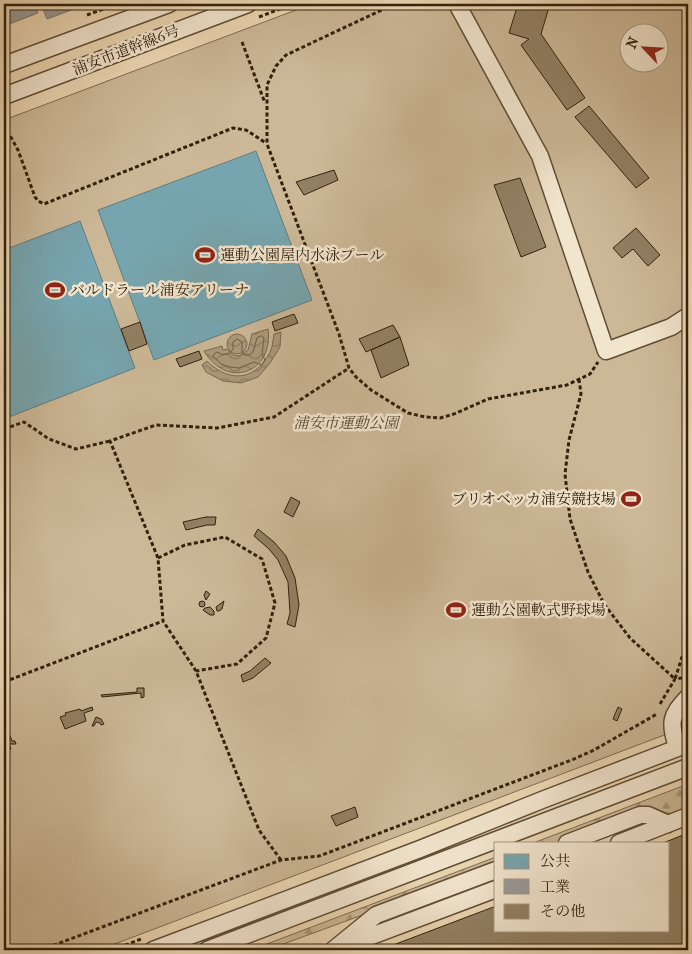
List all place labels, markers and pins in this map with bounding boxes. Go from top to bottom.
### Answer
sports icon: 運動公園屋内水泳プール [194,244,216,266]
place label: 運動公園屋内水泳プール [220,246,384,264]
sports icon: バルドラール浦安アリーナ [44,279,66,301]
place label: バルドラール浦安アリーナ [70,281,249,299]
sports icon: ブリオベッカ浦安競技場 [620,488,642,510]
place label: ブリオベッカ浦安競技場 [452,490,616,508]
sports icon: 運動公園軟式野球場 [445,599,467,621]
place label: 運動公園軟式野球場 [471,601,606,619]

